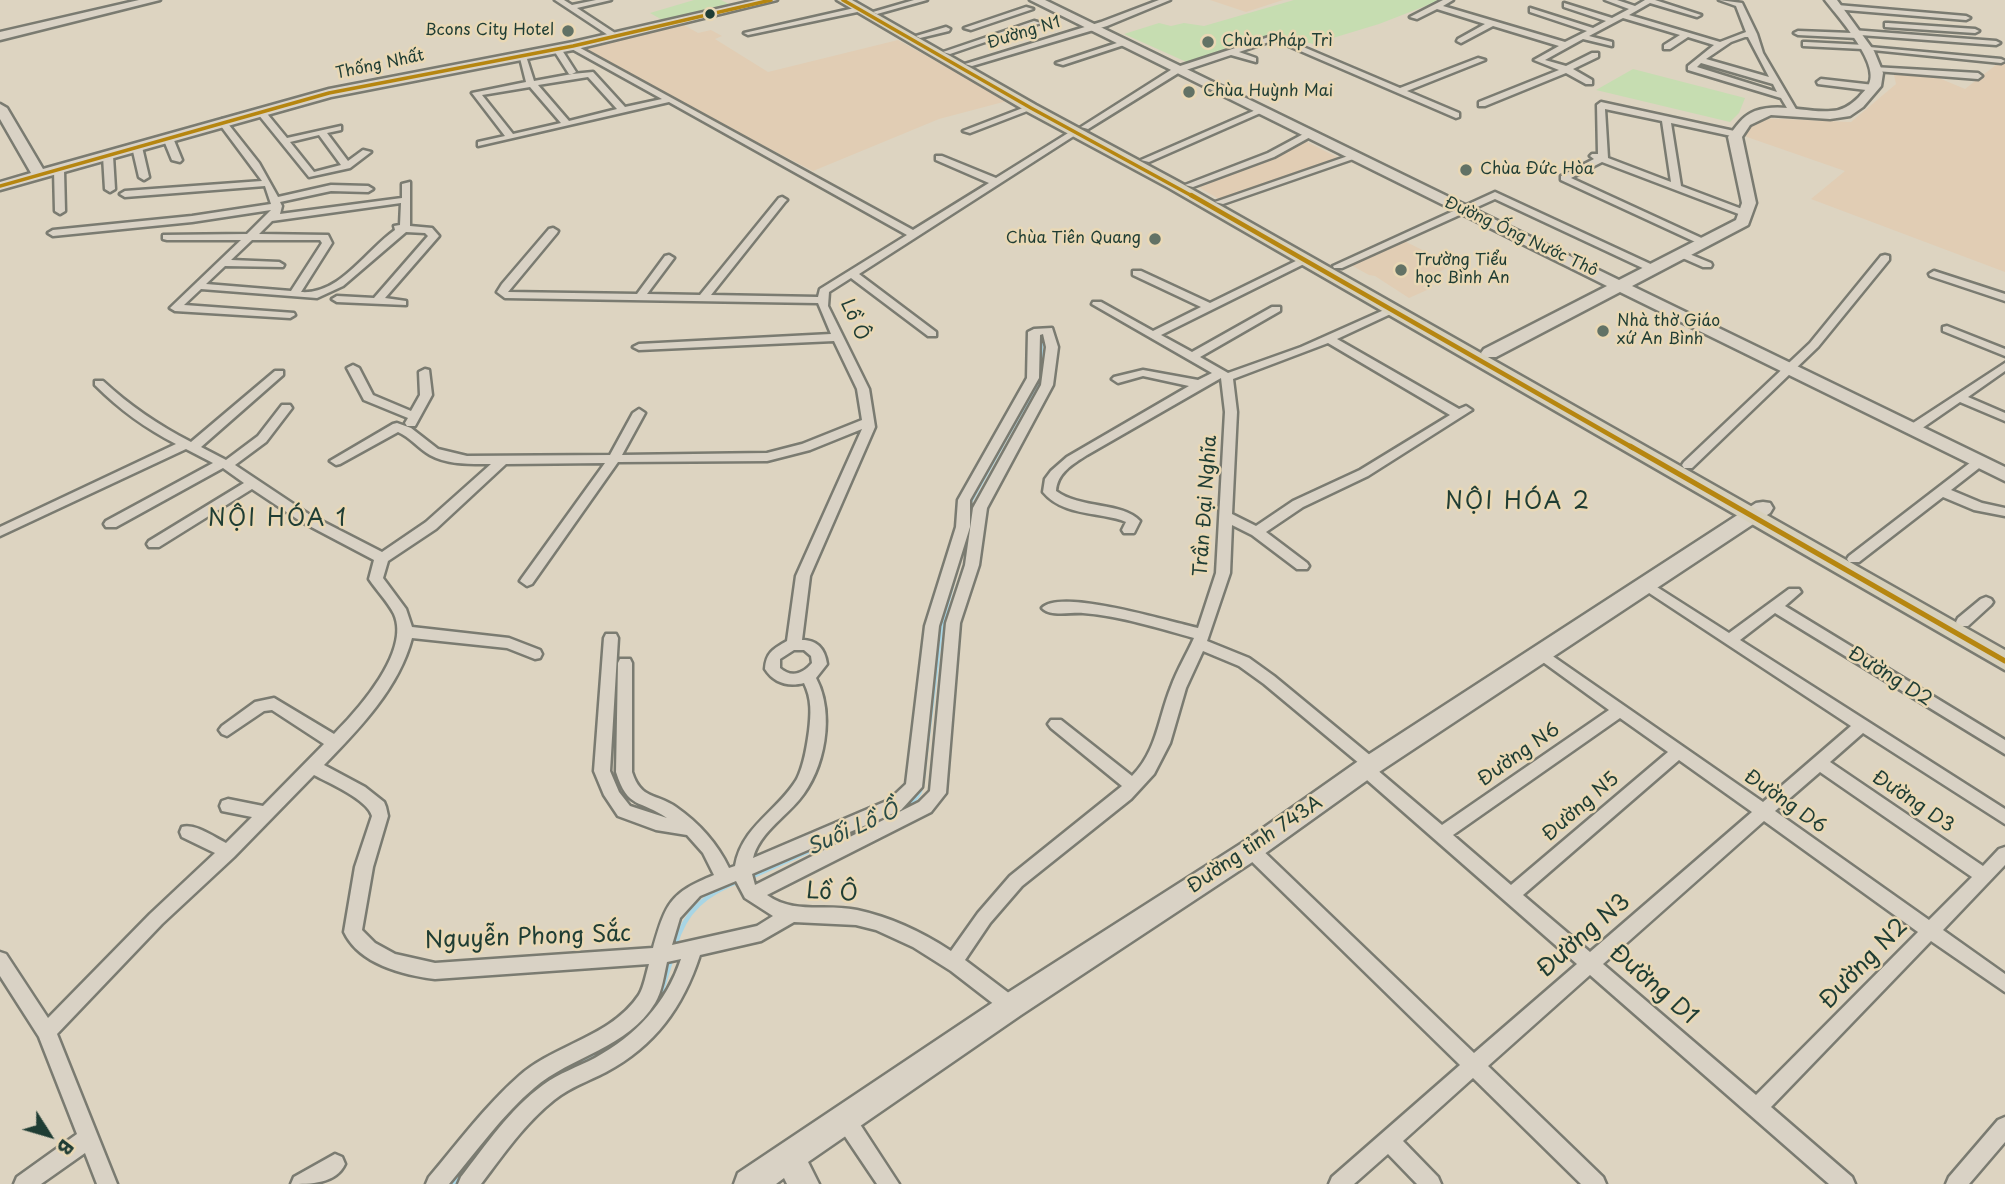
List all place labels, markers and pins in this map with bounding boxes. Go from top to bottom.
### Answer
unlabelled marker [703,7,717,21]
place label: Bcons City Hotel [425,21,554,41]
marker: Bcons City Hotel [560,23,576,39]
place label: Chùa Pháp Trì [1222,32,1333,52]
marker: Chùa Pháp Trì [1200,34,1216,50]
place label: Chùa Huỳnh Mai [1203,82,1333,102]
marker: Chùa Huỳnh Mai [1181,84,1197,100]
place label: Chùa Đức Hòa [1480,160,1594,180]
marker: Chùa Đức Hòa [1458,162,1474,178]
place label: Chùa Tiên Quang [1006,229,1141,249]
marker: Chùa Tiên Quang [1147,231,1163,247]
place label: Trường Tiểu học Bình An [1415,251,1510,289]
marker: Trường Tiểu học Bình An [1393,262,1409,278]
place label: Nhà thờ Giáo xứ An Bình [1617,312,1720,350]
marker: Nhà thờ Giáo xứ An Bình [1595,323,1611,339]

